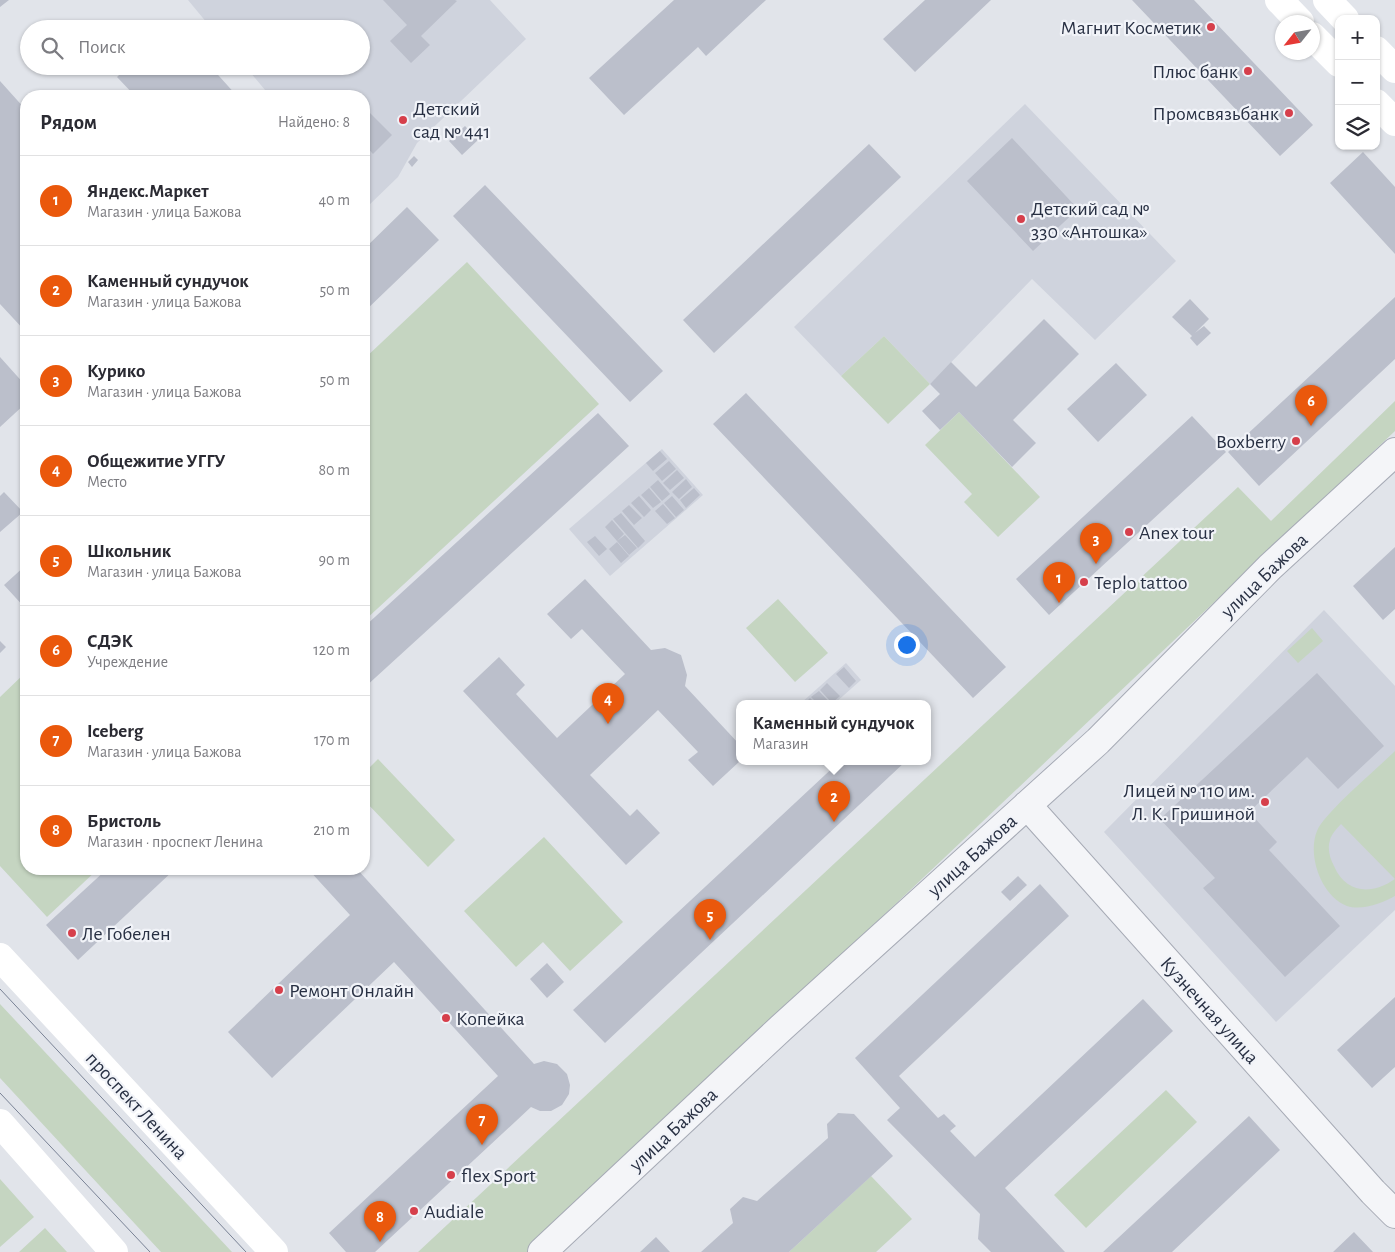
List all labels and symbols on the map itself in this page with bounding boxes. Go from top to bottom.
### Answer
north arrow [1275,15,1320,60]
place label: Магнит Косметик [1061,18,1201,38]
marker: Магнит Косметик [1205,21,1217,33]
place label: Плюс банк [1152,62,1238,82]
marker: Плюс банк [1242,65,1254,77]
place label: Детский сад № 441 [413,99,490,142]
place label: Промсвязьбанк [1153,104,1279,124]
marker: Промсвязьбанк [1283,107,1295,119]
marker: Детский сад № 441 [397,114,409,126]
place label: Детский сад № 330 «Антошка» [1031,199,1149,242]
marker: Детский сад № 330 «Антошка» [1015,213,1027,225]
pin: 6 [1295,385,1327,426]
place label: Boxberry [1216,432,1286,452]
marker: Boxberry [1290,435,1302,447]
pin: 3 [1080,523,1112,564]
place label: Anex tour [1139,523,1215,543]
marker: Anex tour [1123,526,1135,538]
street label: улица Бажова [1217,530,1312,623]
pin: 1 [1043,562,1075,603]
place label: Teplo tattoo [1094,573,1188,593]
marker: Teplo tattoo [1078,576,1090,588]
your location [894,632,920,658]
pin: 4 [592,683,624,724]
pin: 2 [818,781,850,822]
place label: Лицей № 110 им. Л. К. Гришиной [1123,781,1255,824]
marker: Лицей № 110 им. Л. К. Гришиной [1259,796,1271,808]
street label: улица Бажова [924,811,1021,901]
pin: 5 [694,899,726,940]
place label: Ле Гобелен [82,924,171,944]
marker: Ле Гобелен [66,927,78,939]
street label: Кузнечная улица [1156,953,1262,1068]
place label: Ремонт Онлайн [289,981,414,1001]
marker: Ремонт Онлайн [273,984,285,996]
place label: Копейка [456,1009,525,1029]
marker: Копейка [440,1012,452,1024]
street label: проспект Ленина [82,1048,191,1163]
street label: улица Бажова [625,1084,721,1176]
pin: 7 [466,1104,498,1145]
place label: flex Sport [461,1166,536,1186]
marker: flex Sport [445,1169,457,1181]
pin: 8 [364,1201,396,1242]
place label: Audiale [424,1202,484,1222]
marker: Audiale [408,1205,420,1217]

